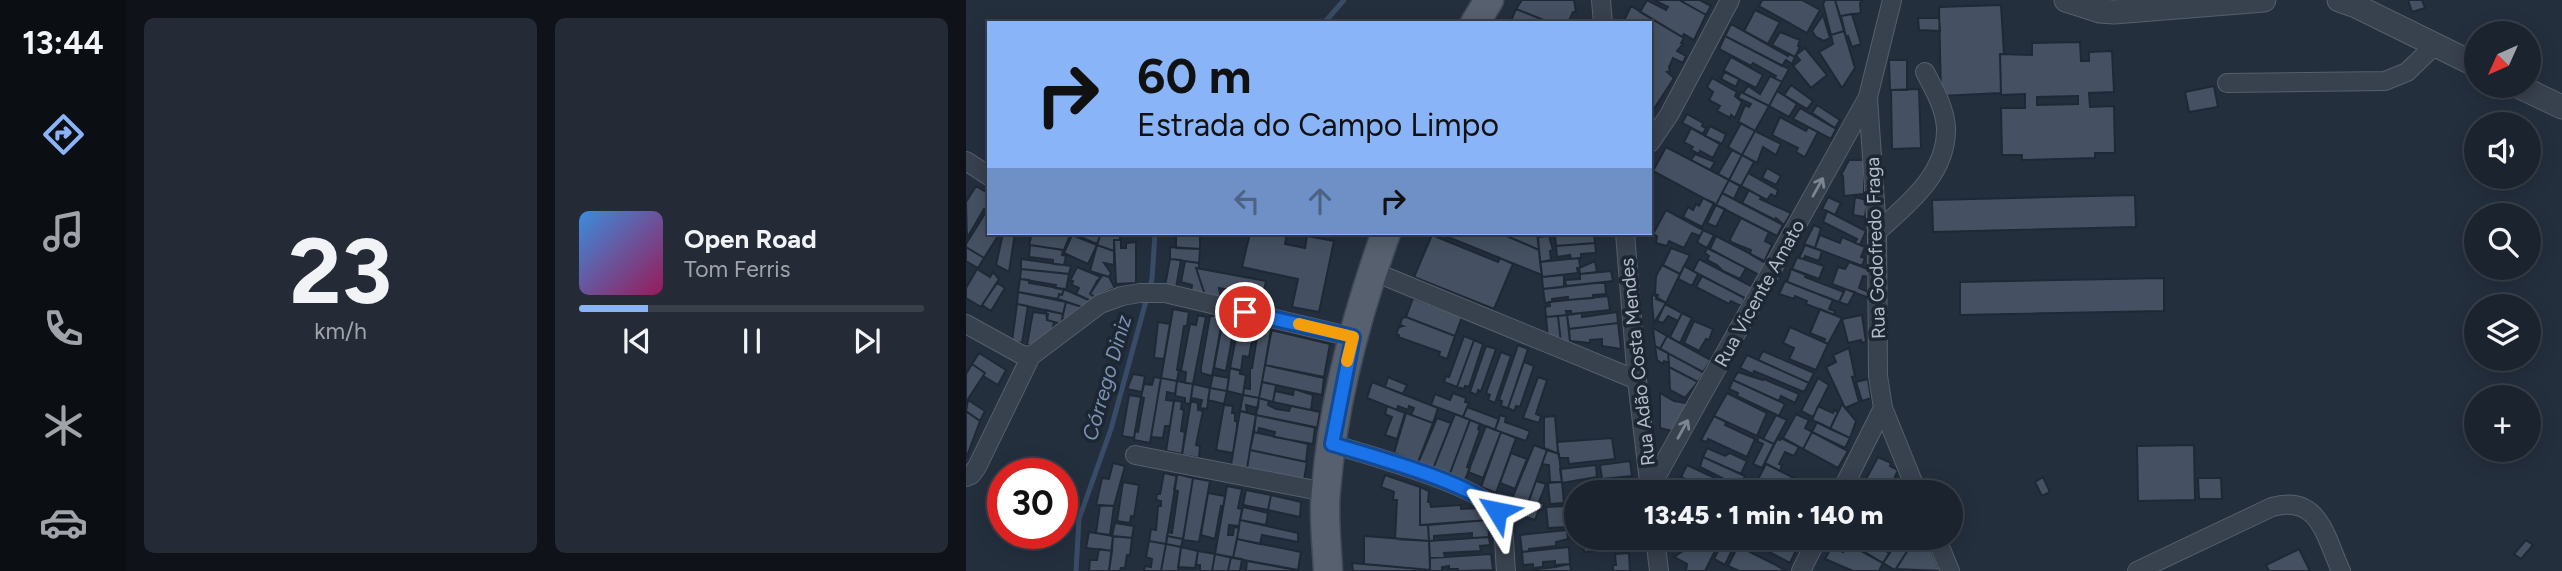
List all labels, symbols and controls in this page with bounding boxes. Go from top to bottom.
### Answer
north arrow [2464,21,2541,98]
map controls [2464,21,2541,462]
text: 13:44 [22,24,104,62]
text: 60 m [1137,46,1252,105]
icon: right [1022,49,1113,140]
text: Estrada do Campo Limpo [1137,106,1499,144]
icon: directions [39,110,88,159]
button: sound [2464,112,2541,189]
street label: Rua Godofredo Fraga [1861,157,1890,339]
one-way arrow [1811,178,1825,198]
icon: left [1228,182,1266,220]
icon: ahead [1301,182,1339,220]
icon: right [1374,182,1412,220]
button: search [2464,203,2541,280]
icon: music [39,207,88,256]
street label: Rua Vicente Amato [1709,216,1809,371]
text: 23 [289,217,392,326]
text: Open Road [684,223,817,255]
text: Tom Ferris [684,255,790,283]
street label: Rua Adão Costa Mendes [1615,257,1660,467]
pin [1215,282,1275,342]
icon: arrive [1226,293,1264,331]
button: layers [2464,294,2541,371]
icon: phone [39,304,88,353]
water label: Córrego Diniz [1077,312,1137,443]
text: km/h [314,317,367,345]
icon: previous [618,322,656,360]
icon: pause [733,322,771,360]
icon: next [848,322,886,360]
button: + [2464,385,2541,462]
icon: climate [39,401,88,450]
one-way arrow [1677,419,1690,440]
speed limit sign: 30 [987,458,1078,549]
position arrow [1460,474,1534,548]
icon: car [39,498,88,547]
text: 13:45 · 1 min · 140 m [1644,499,1883,531]

